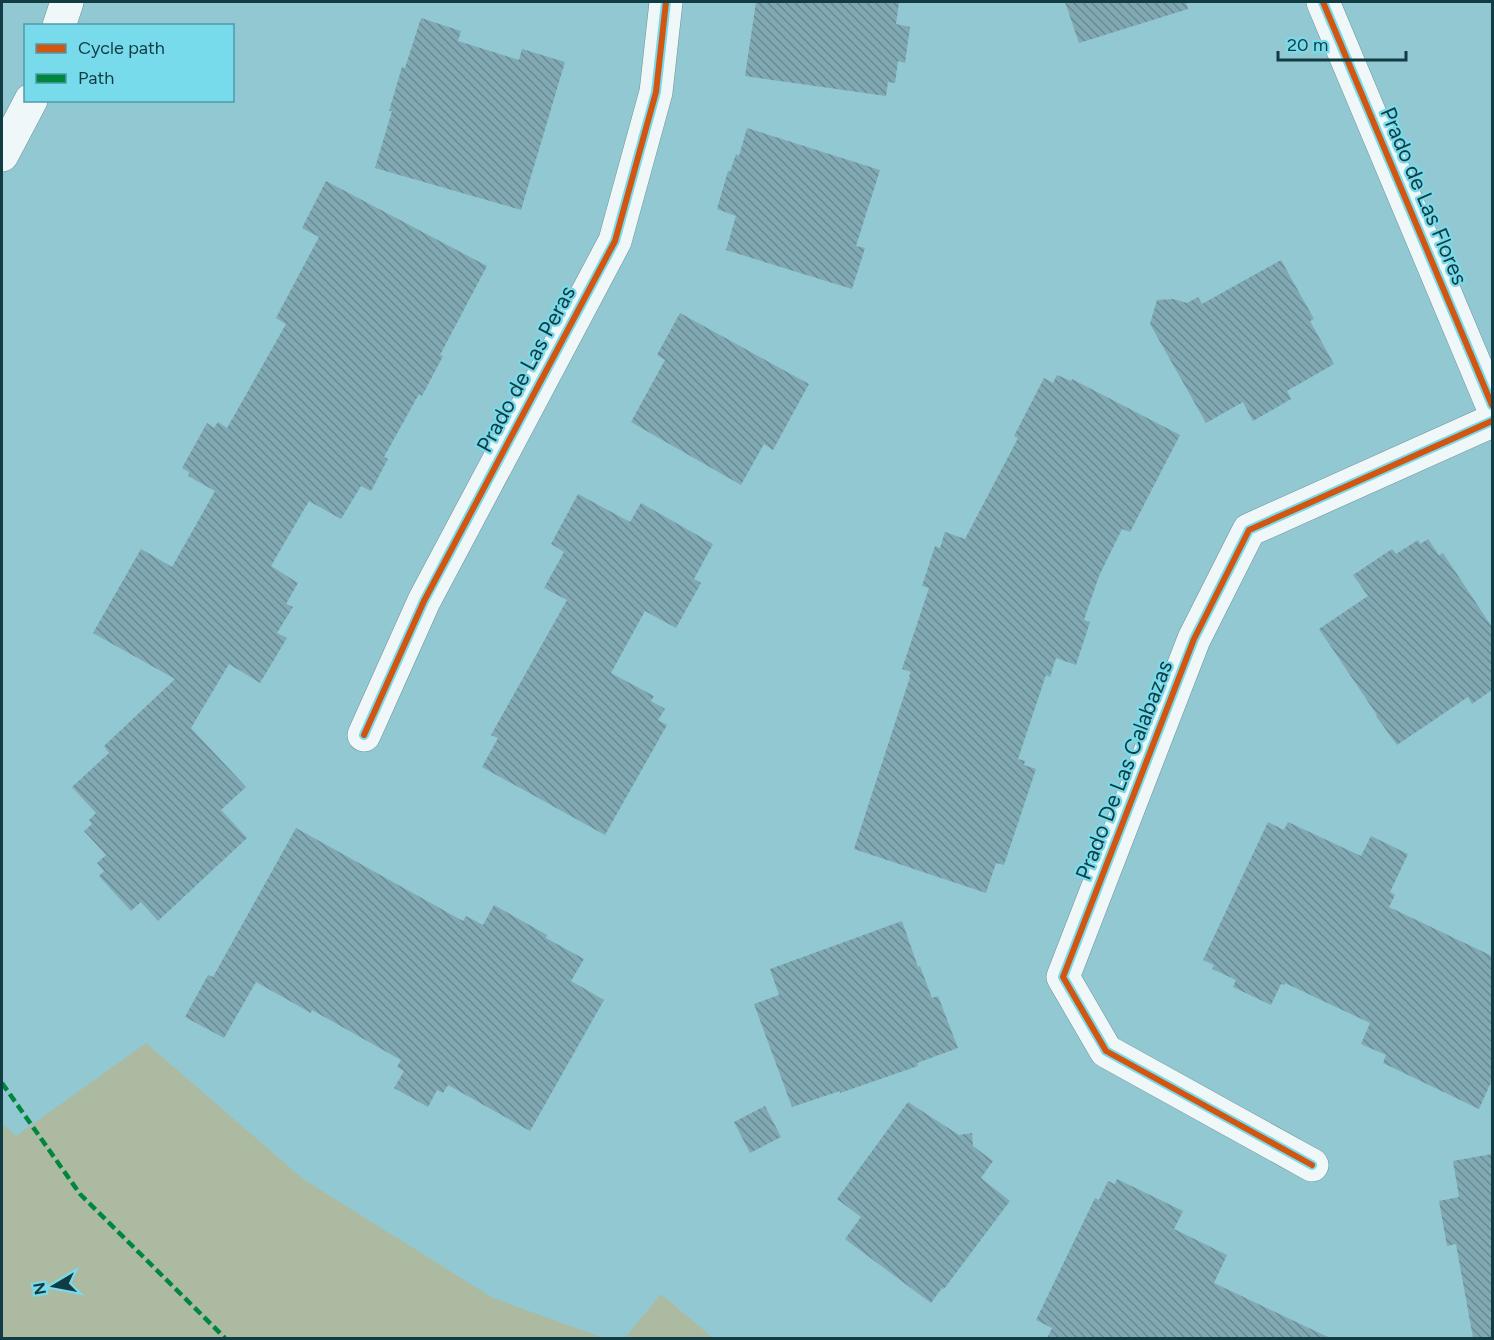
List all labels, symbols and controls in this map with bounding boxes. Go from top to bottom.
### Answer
legend [24,24,234,102]
scale bar [1278,24,1406,62]
text: 20 m [1287,34,1328,56]
text: Cycle path [78,37,165,59]
text: Path [78,67,114,89]
street label: Prado de Las Flores [1374,103,1474,289]
street label: Prado de Las Peras [471,281,581,457]
street label: Prado De Las Calabazas [1070,656,1178,884]
north arrow [24,1256,84,1316]
text: N [29,1281,50,1296]

